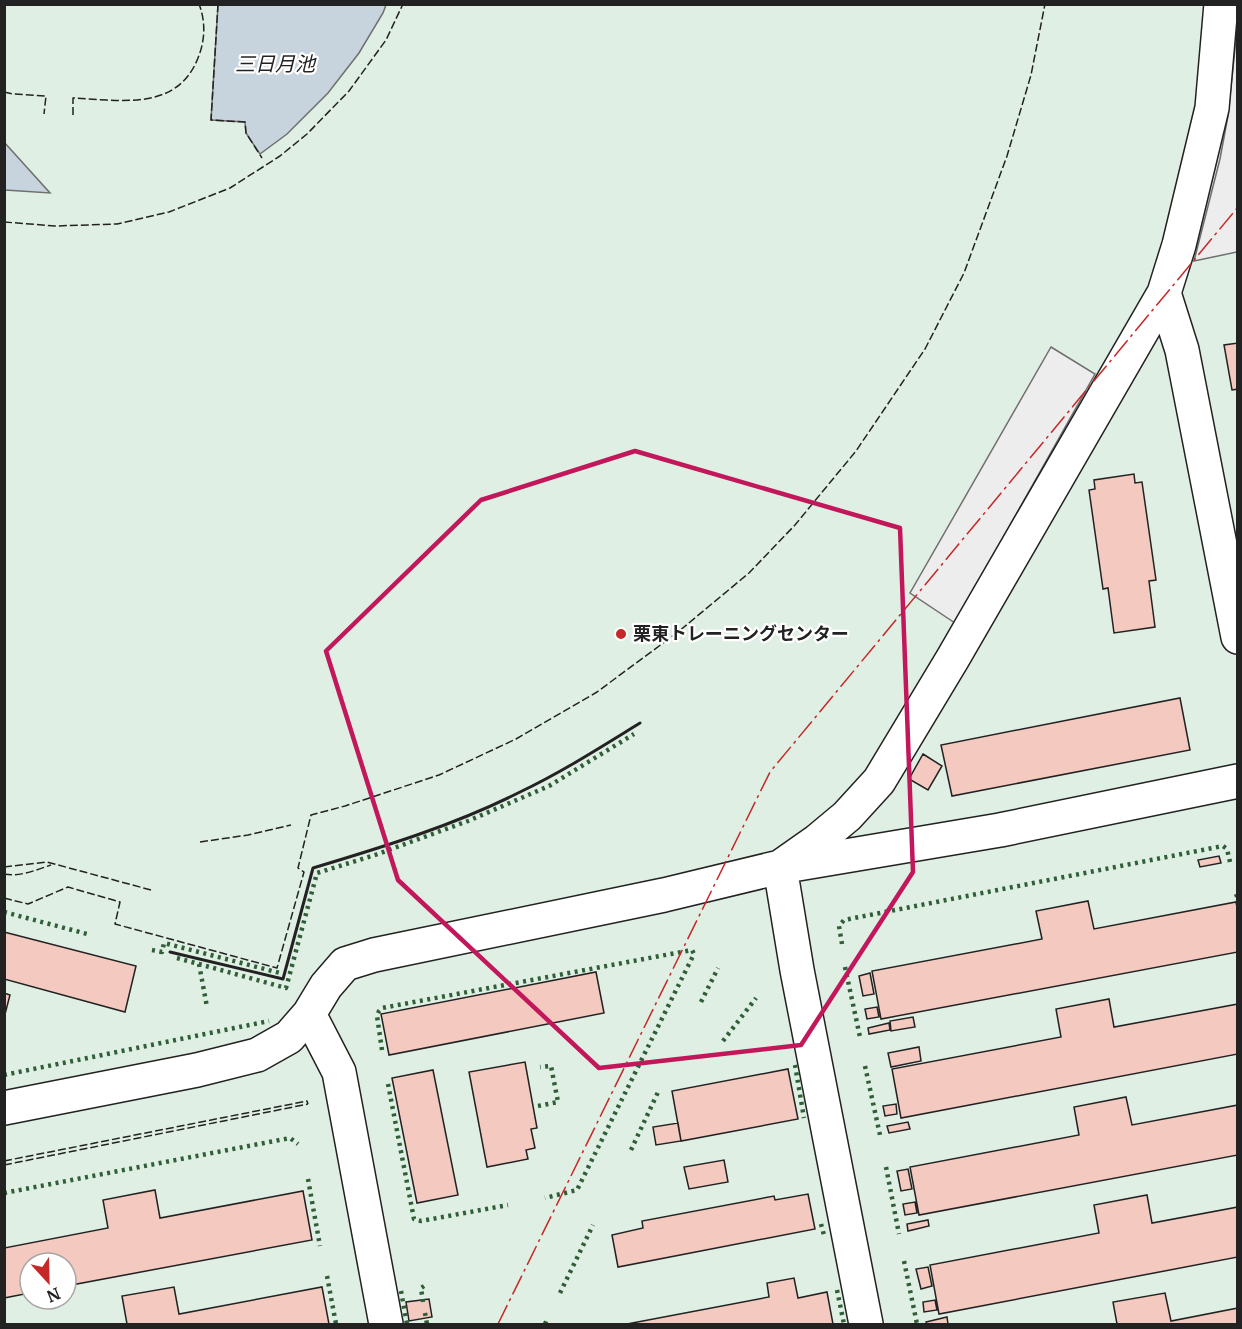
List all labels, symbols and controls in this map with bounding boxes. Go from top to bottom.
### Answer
water label: 三日月池 [235,51,317,76]
place label: 栗東トレーニングセンター [633,622,849,645]
marker: 栗東トレーニングセンター [614,627,628,641]
north arrow [18,1251,78,1311]
text: N [44,1283,63,1307]

